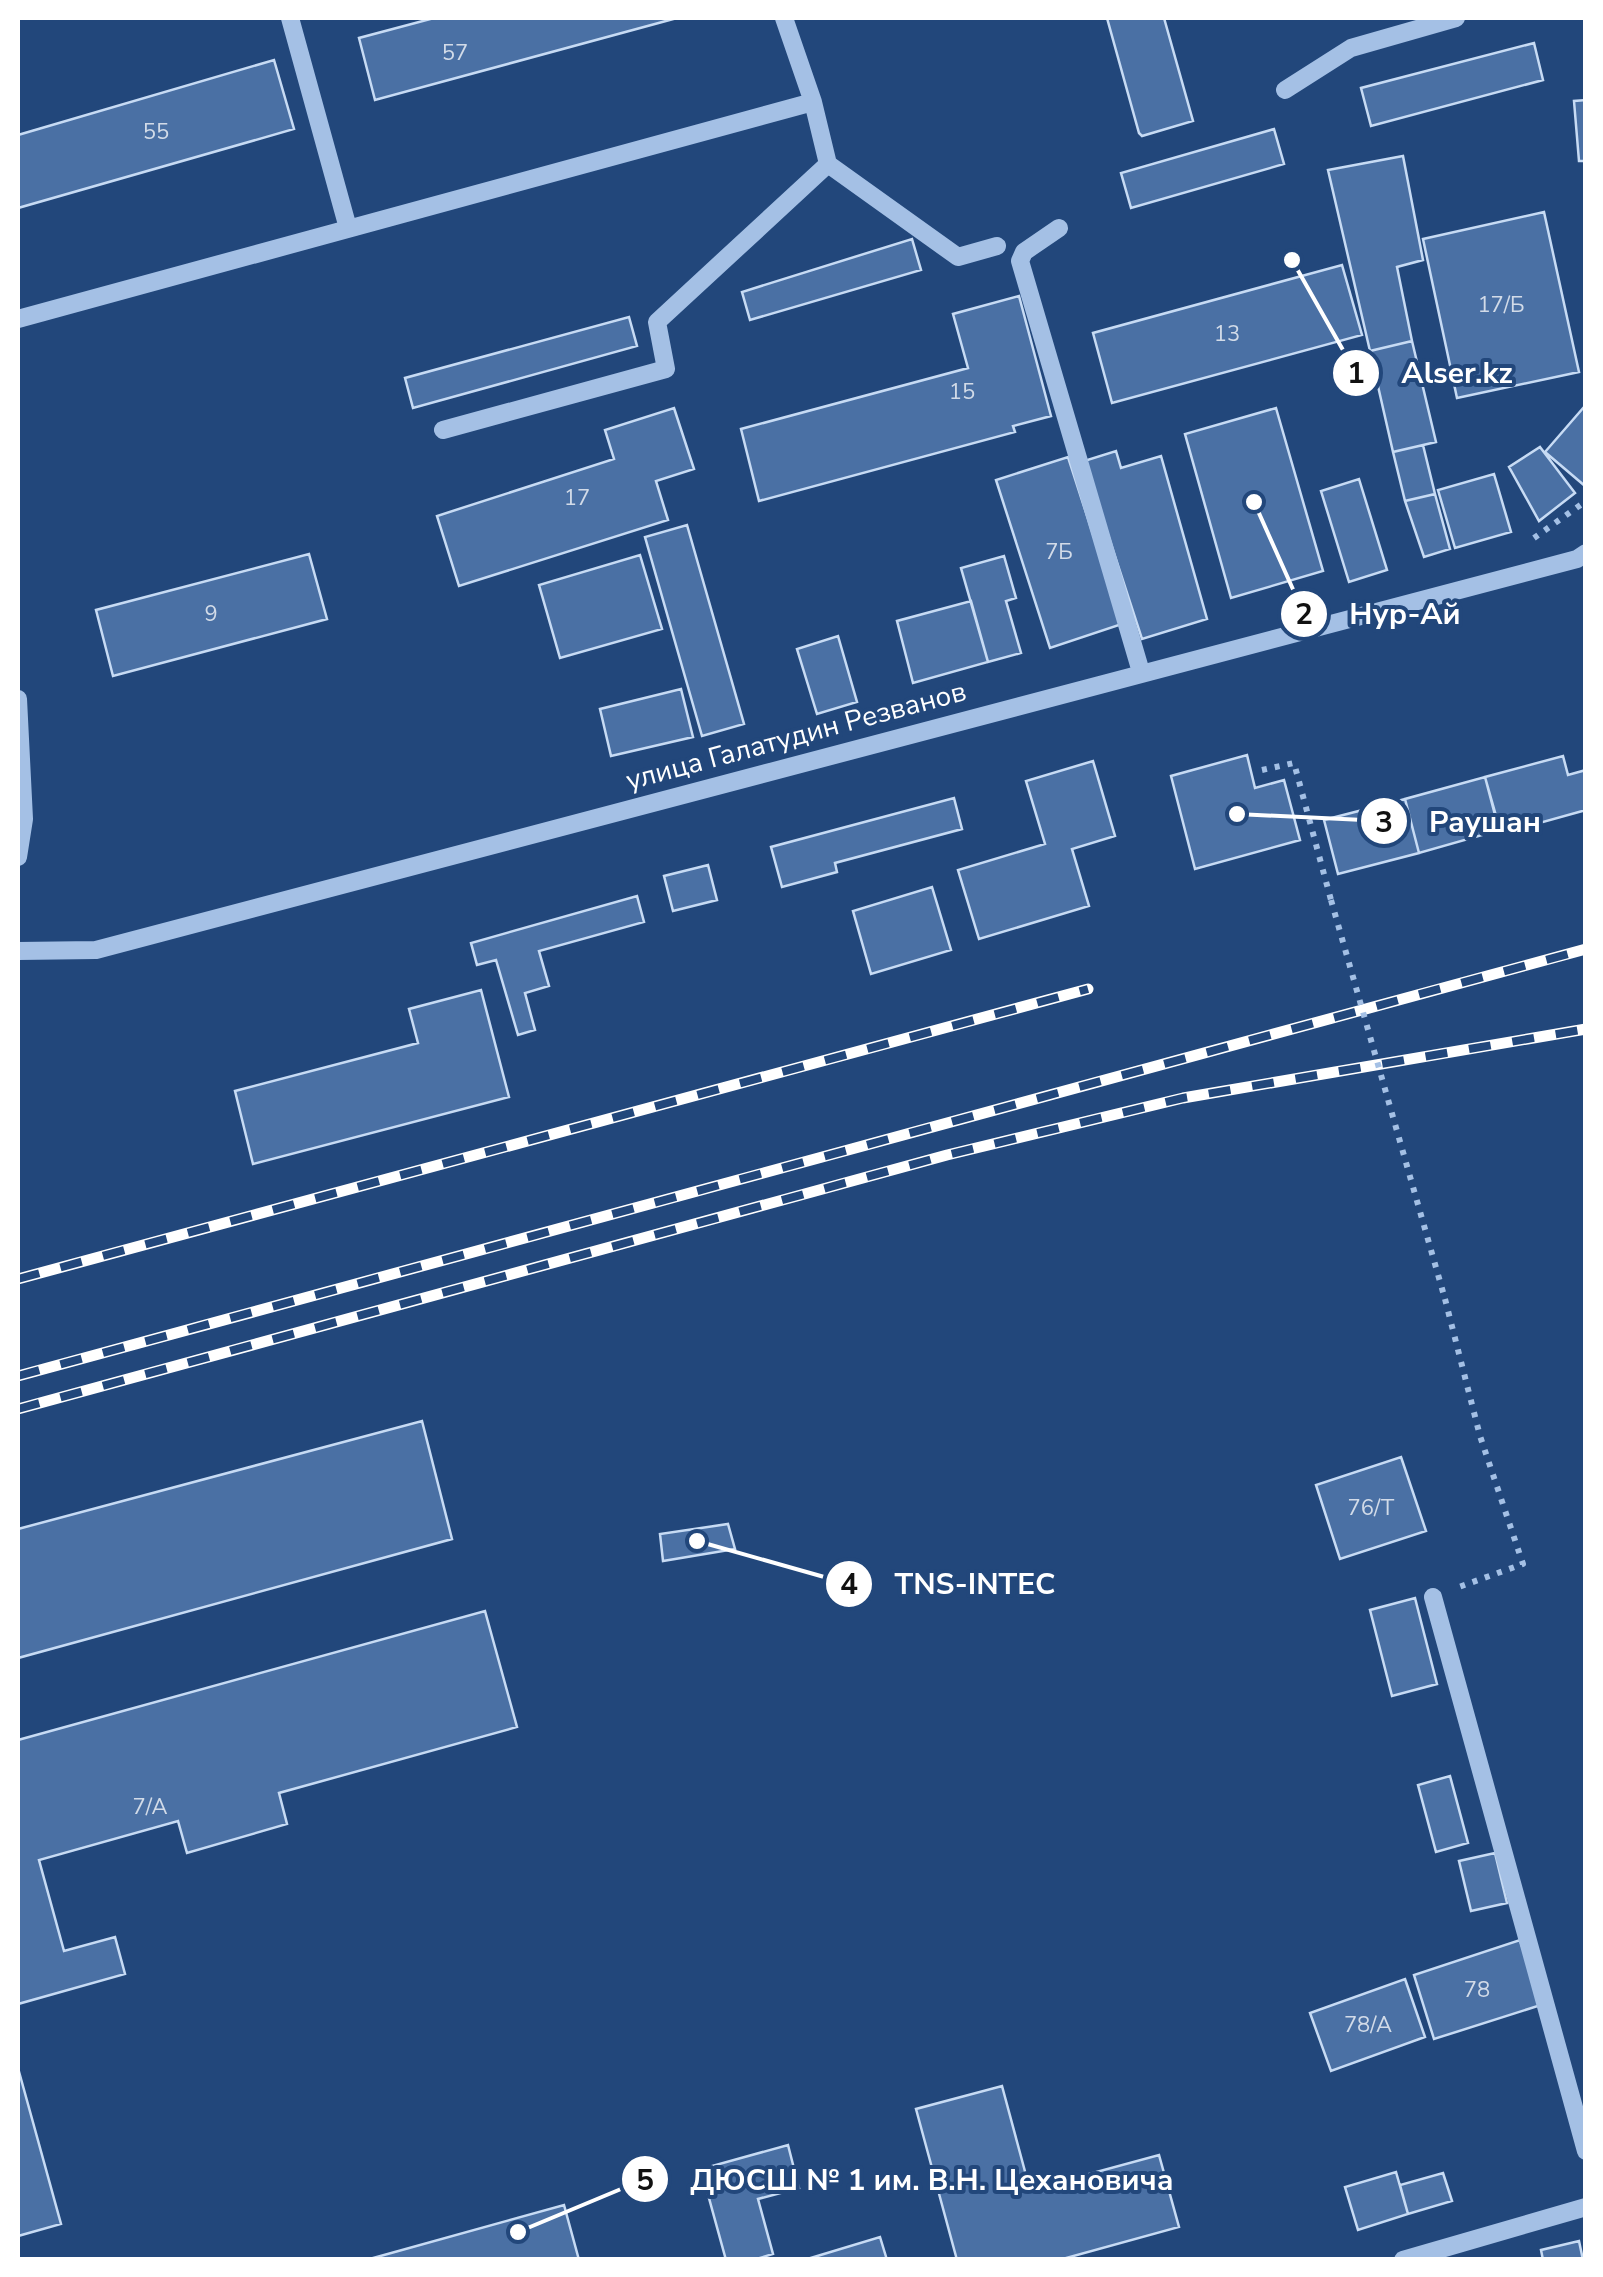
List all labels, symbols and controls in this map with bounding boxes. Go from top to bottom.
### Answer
house number: 57 [442,38,468,68]
house number: 55 [143,117,169,147]
house number: 17/Б [1477,290,1525,320]
house number: 13 [1214,319,1240,349]
callout: Alser.kz [1331,343,1532,403]
text: 1 [1347,353,1365,394]
text: Alser.kz [1401,353,1513,394]
house number: 15 [949,377,975,407]
house number: 17 [564,483,590,513]
house number: 7Б [1045,537,1073,567]
callout: Нур-Ай [1279,584,1481,644]
text: 2 [1295,594,1313,635]
text: Нур-Ай [1349,594,1461,635]
house number: 9 [204,599,218,629]
street label: улица Галатудин Резванов [622,672,970,800]
callout: Раушан [1359,791,1561,851]
text: 3 [1375,802,1393,843]
text: Раушан [1429,802,1541,843]
house number: 76/Т [1348,1493,1395,1523]
callout: TNS-INTEC [824,1554,1075,1614]
text: 4 [840,1564,858,1605]
text: TNS-INTEC [895,1564,1055,1605]
house number: 7/А [132,1792,168,1822]
house number: 78 [1464,1975,1490,2005]
house number: 78/А [1344,2010,1392,2040]
callout: ДЮСШ № 1 им. В.Н. Цехановича [620,2149,1194,2209]
text: 5 [636,2160,654,2201]
text: ДЮСШ № 1 им. В.Н. Цехановича [690,2160,1174,2201]

